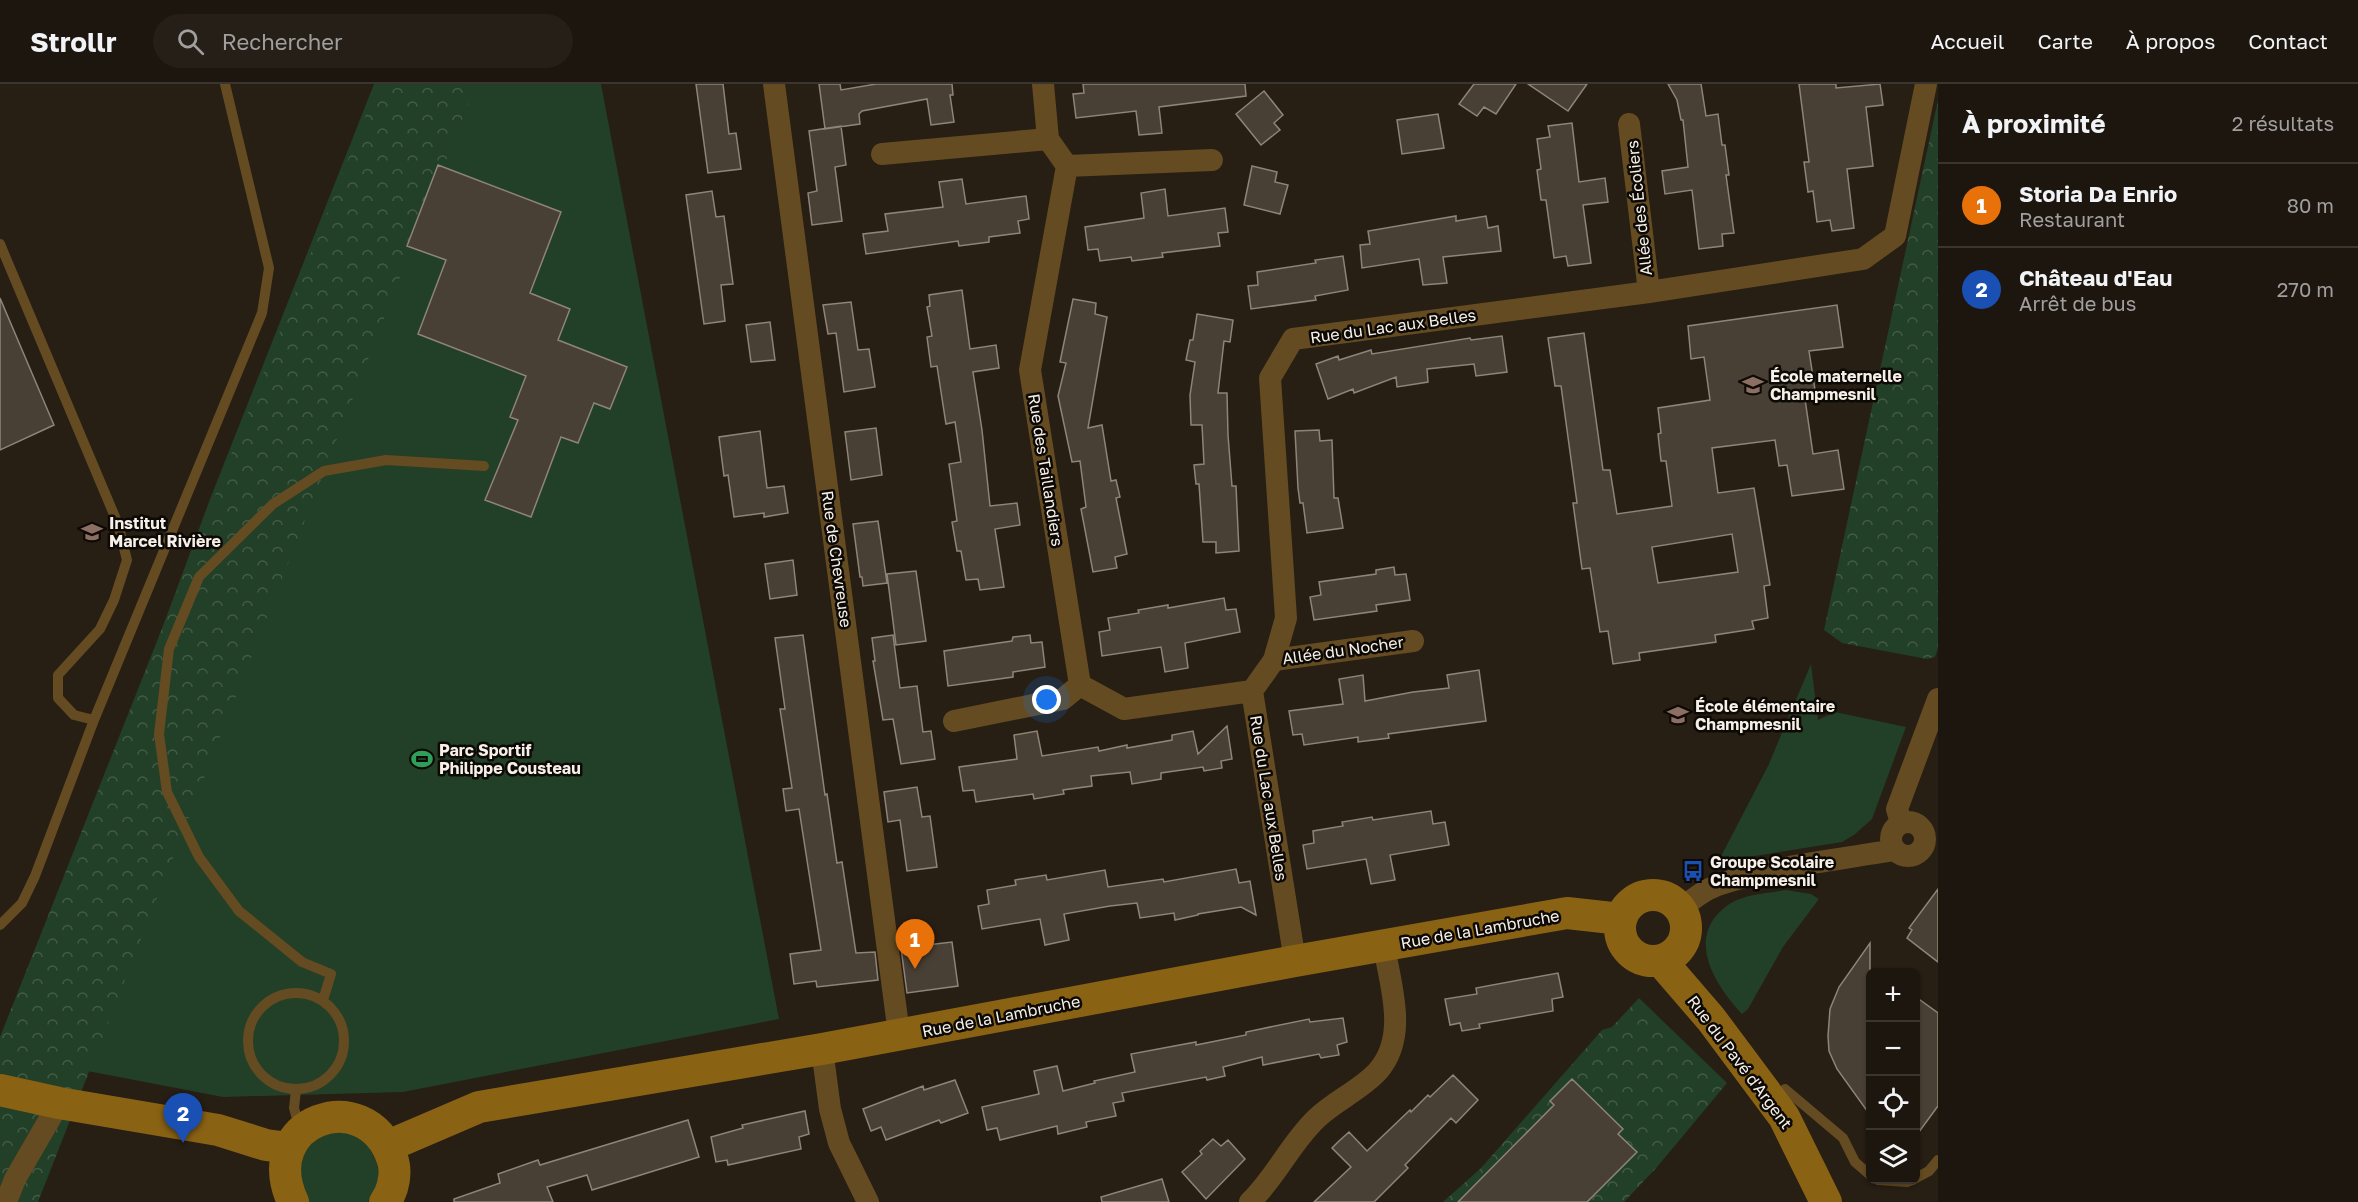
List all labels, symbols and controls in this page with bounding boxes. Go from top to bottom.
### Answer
search box [153,14,573,68]
text: Strollr [30,25,117,58]
icon: search [174,25,207,58]
text: Rechercher [222,28,343,55]
text: Accueil [1931,28,2004,54]
text: Carte [2037,28,2093,54]
text: À propos [2126,28,2215,54]
text: Contact [2248,28,2328,54]
text: À proximité [1962,108,2106,139]
text: 2 résultats [2232,111,2334,135]
street label: Allée des Écoliers [1622,139,1656,277]
text: Storia Da Enrio [2019,180,2177,207]
text: 1 [1976,193,1987,217]
text: 80 m [2287,193,2334,217]
text: Restaurant [2019,207,2125,231]
text: Château d'Eau [2019,264,2172,291]
text: 2 [1975,277,1988,301]
text: 270 m [2277,277,2334,301]
text: Arrêt de bus [2019,291,2136,315]
street label: Rue du Lac aux Belles [1309,304,1477,348]
place label: École maternelle Champmesnil [1770,366,1902,404]
school or university icon: École maternelle Champmesnil [1741,373,1765,397]
street label: Rue des Taillandiers [1024,392,1068,548]
street label: Rue de Chevreuse [817,489,857,629]
place label: Institut Marcel Rivière [109,513,221,551]
school or university icon: Institut Marcel Rivière [80,520,104,544]
street label: Allée du Nocher [1281,632,1405,668]
your location [1032,685,1061,714]
place label: École élémentaire Champmesnil [1695,696,1835,734]
school or university icon: École élémentaire Champmesnil [1666,703,1690,727]
street label: Rue du Lac aux Belles [1246,714,1292,882]
place label: Parc Sportif Philippe Cousteau [439,740,581,778]
sports icon: Parc Sportif Philippe Cousteau [410,747,434,771]
place label: Groupe Scolaire Champmesnil [1710,852,1834,890]
bus stop icon: Groupe Scolaire Champmesnil [1681,859,1705,883]
street label: Rue de la Lambruche [1399,905,1561,953]
pin: 1 [896,920,934,969]
map controls [1866,968,1920,1184]
button: + [1866,968,1920,1022]
street label: Rue de la Lambruche [920,991,1082,1041]
street label: Rue du Pavé d'Argent [1683,991,1797,1133]
button: − [1866,1022,1920,1076]
button: locate [1866,1076,1920,1130]
pin: 2 [164,1094,202,1143]
button: layers [1866,1130,1920,1184]

